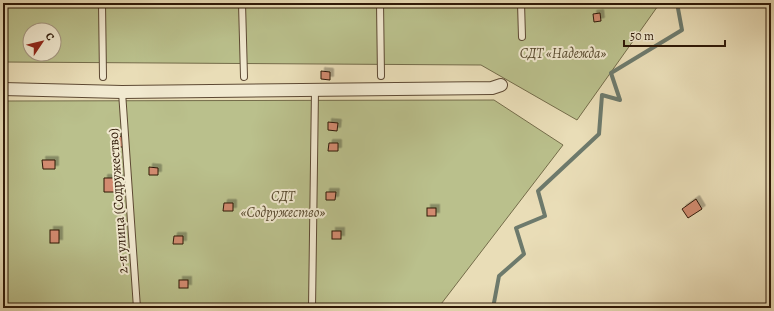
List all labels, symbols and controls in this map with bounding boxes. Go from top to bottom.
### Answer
north arrow [22,22,62,62]
scale bar [624,22,725,48]
text: 50 m [630,28,654,44]
text: С [42,29,58,44]
park label: СДТ «Надежда» [520,44,607,63]
street label: 2-я улица (Содружество) [103,127,133,274]
park label: СДТ «Содружество» [241,187,325,222]

